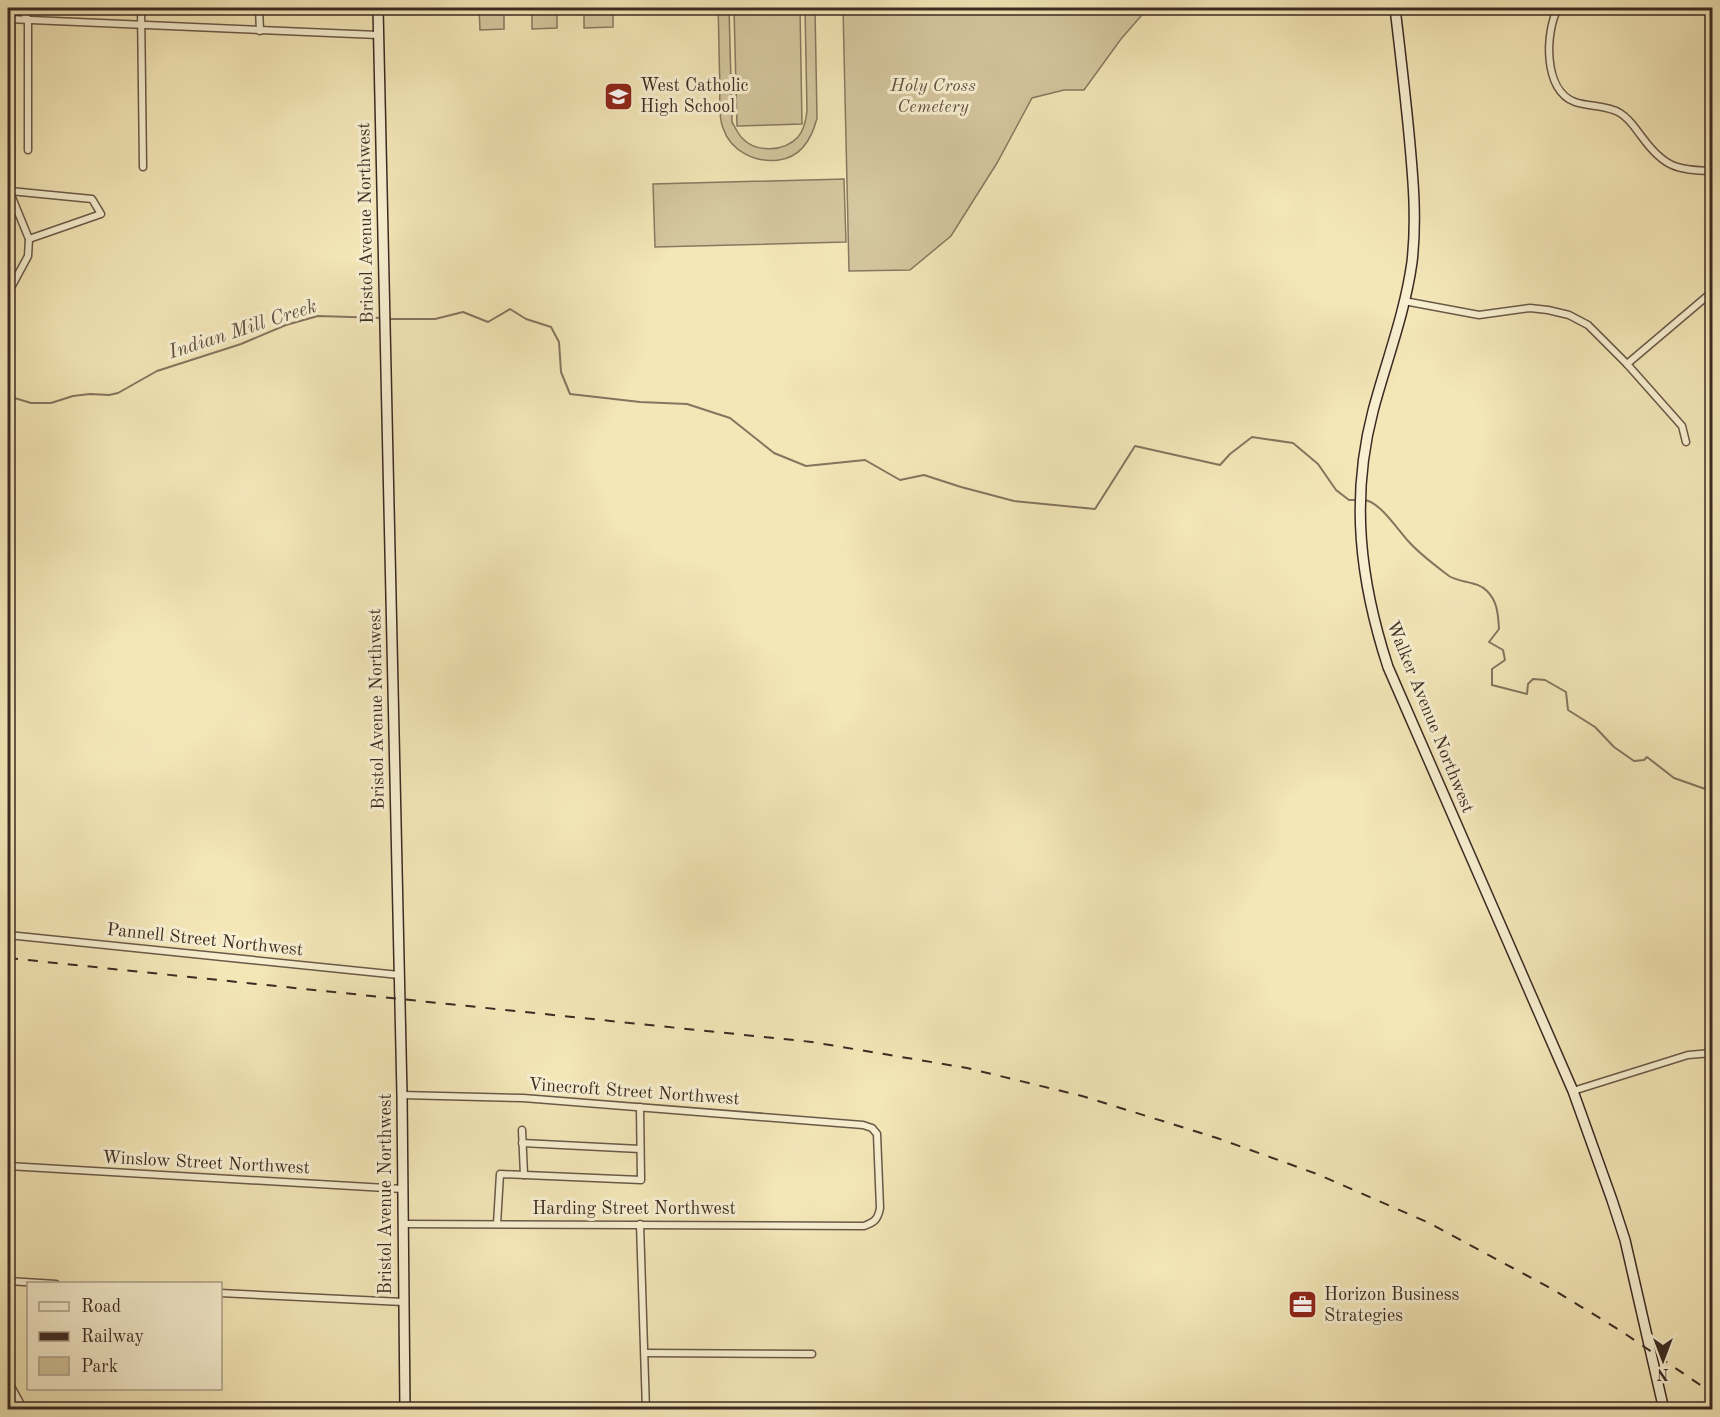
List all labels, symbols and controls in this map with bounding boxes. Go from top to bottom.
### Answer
place label: West Catholic High School [640,77,749,116]
park label: Holy Cross Cemetery [889,77,976,116]
school or university icon: West Catholic High School [603,80,635,112]
street label: Bristol Avenue Northwest [355,122,377,324]
water label: Indian Mill Creek [166,297,320,364]
street label: Bristol Avenue Northwest [366,608,388,810]
street label: Walker Avenue Northwest [1383,618,1477,816]
street label: Pannell Street Northwest [106,921,304,959]
street label: Vinecroft Street Northwest [528,1076,740,1108]
street label: Bristol Avenue Northwest [377,1093,395,1295]
street label: Winslow Street Northwest [102,1149,310,1177]
street label: Harding Street Northwest [532,1200,736,1218]
legend [27,1282,222,1390]
place label: Horizon Business Strategies [1324,1286,1459,1325]
office icon: Horizon Business Strategies [1287,1289,1319,1321]
text: Road [81,1298,121,1316]
text: Railway [81,1328,144,1346]
north arrow [1633,1330,1693,1390]
text: Park [81,1358,118,1376]
text: N [1656,1365,1669,1381]

